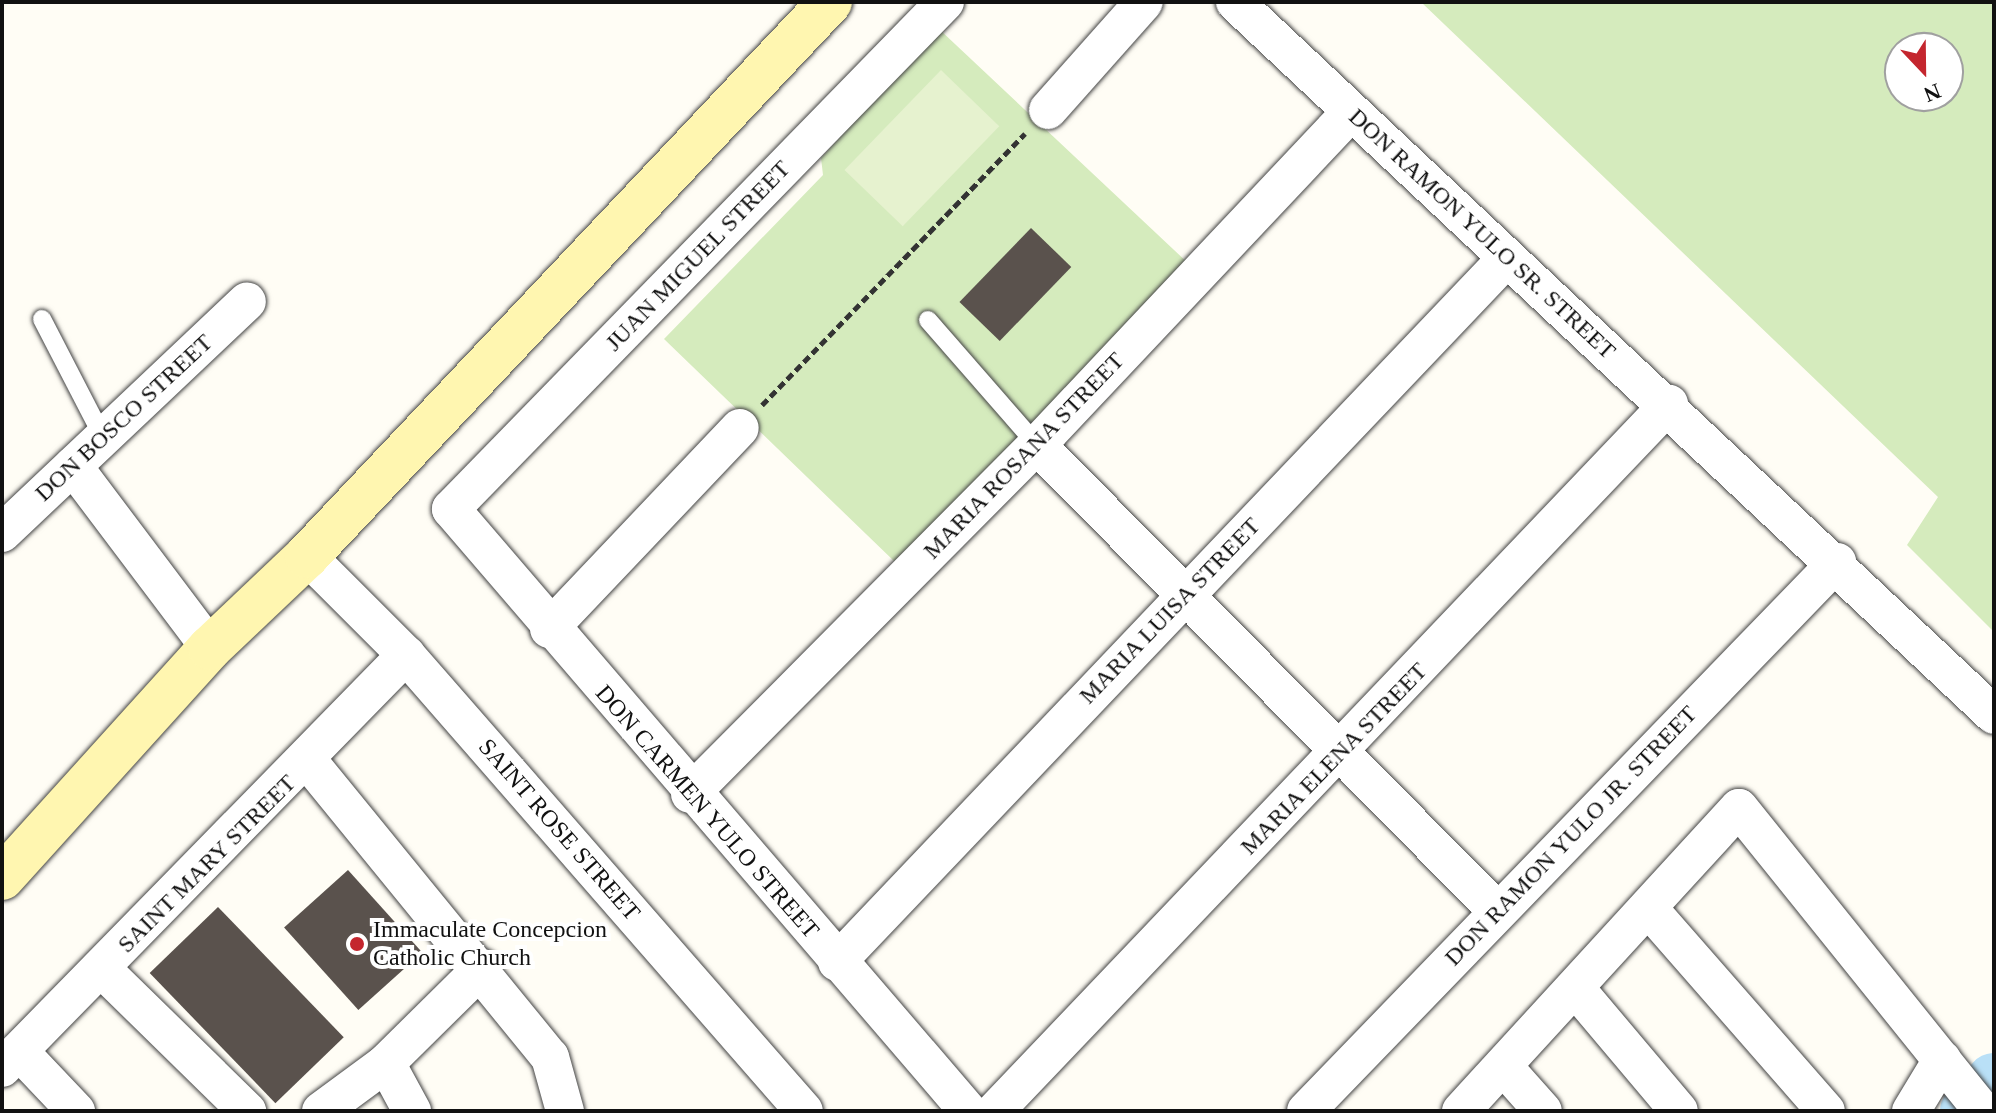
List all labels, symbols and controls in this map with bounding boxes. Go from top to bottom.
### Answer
north arrow [1884,32,1964,112]
text: N [1920,78,1944,107]
street label: DON RAMON YULO SR. STREET [1342,102,1622,366]
street label: JUAN MIGUEL STREET [599,154,797,358]
street label: DON BOSCO STREET [29,328,219,508]
street label: MARIA ROSANA STREET [917,346,1131,566]
street label: MARIA LUISA STREET [1073,511,1267,711]
street label: MARIA ELENA STREET [1234,656,1434,862]
street label: DON CARMEN YULO STREET [589,679,825,945]
street label: DON RAMON YULO JR. STREET [1439,700,1703,972]
street label: SAINT ROSE STREET [472,733,646,927]
street label: SAINT MARY STREET [111,768,303,960]
place label: Immaculate Concepcion Catholic Church [373,916,607,972]
marker: Immaculate Concepcion Catholic Church [348,935,366,953]

